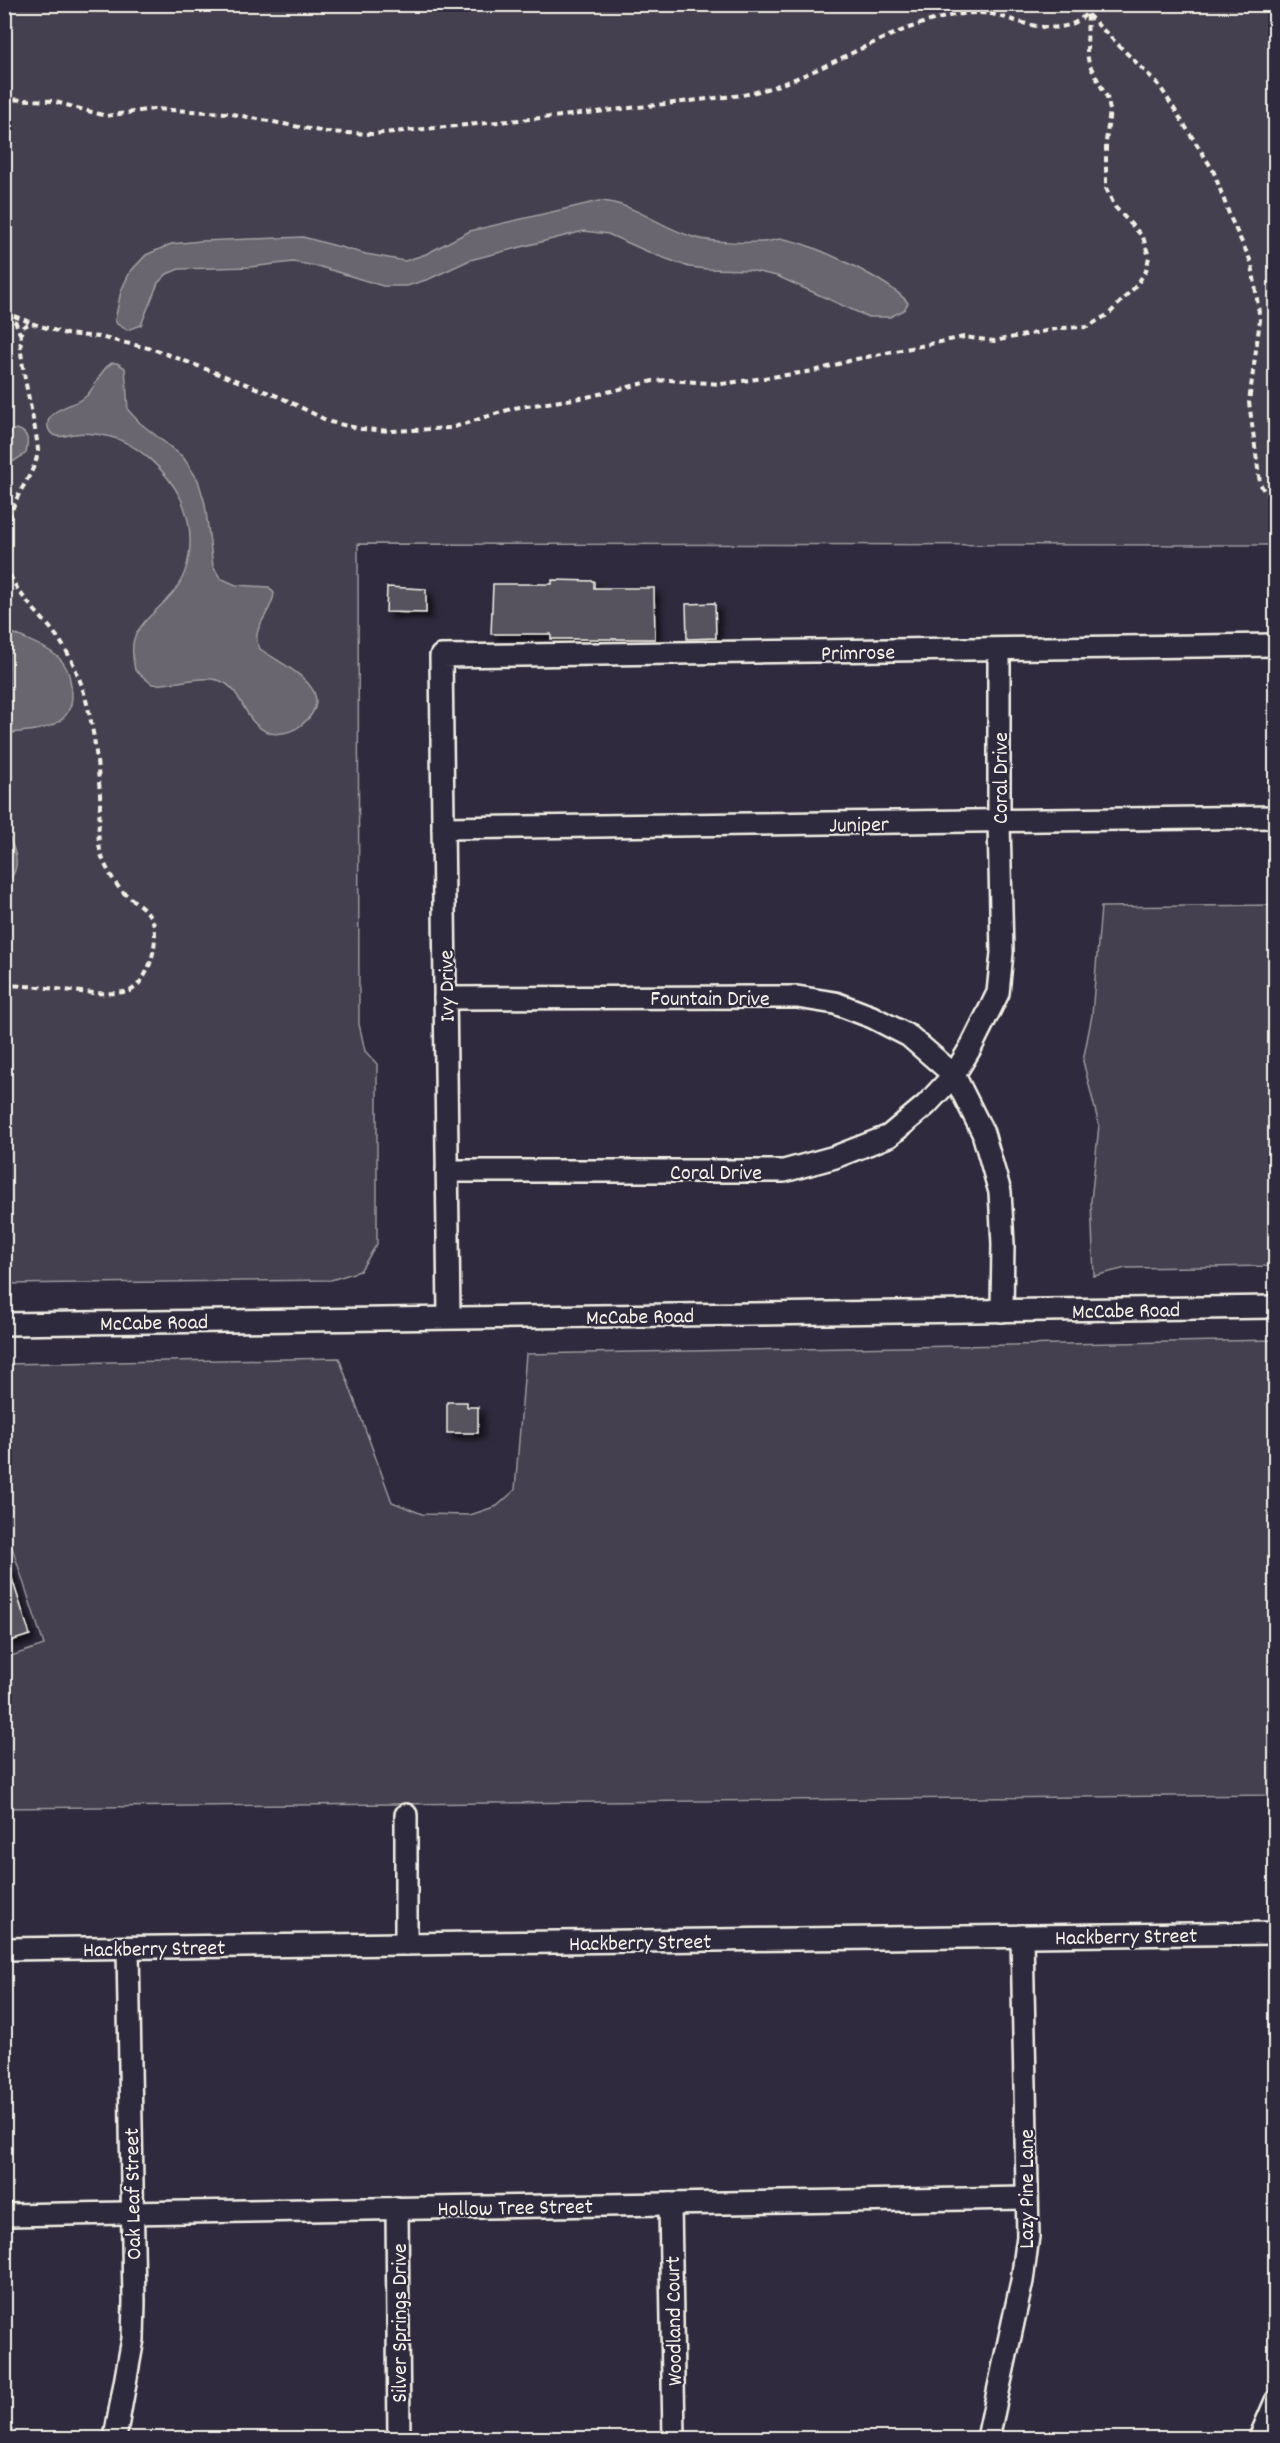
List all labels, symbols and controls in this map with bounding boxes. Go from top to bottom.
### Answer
street label: Primrose [821,638,895,671]
street label: Coral Drive [987,732,1018,824]
street label: Juniper [829,810,890,843]
street label: Ivy Drive [432,950,465,1022]
street label: Fountain Drive [650,985,770,1016]
street label: Coral Drive [670,1159,762,1190]
street label: McCabe Road [1072,1296,1180,1329]
street label: McCabe Road [586,1302,694,1335]
street label: McCabe Road [100,1308,208,1341]
street label: Hackberry Street [1055,1922,1198,1955]
street label: Hackberry Street [569,1928,712,1961]
street label: Hackberry Street [83,1934,226,1967]
street label: Oak Leaf Street [118,2128,151,2260]
street label: Lazy Pine Lane [1013,2129,1044,2249]
street label: Hollow Tree Street [437,2193,593,2226]
street label: Silver Springs Drive [386,2243,417,2403]
street label: Woodland Court [659,2256,692,2386]

